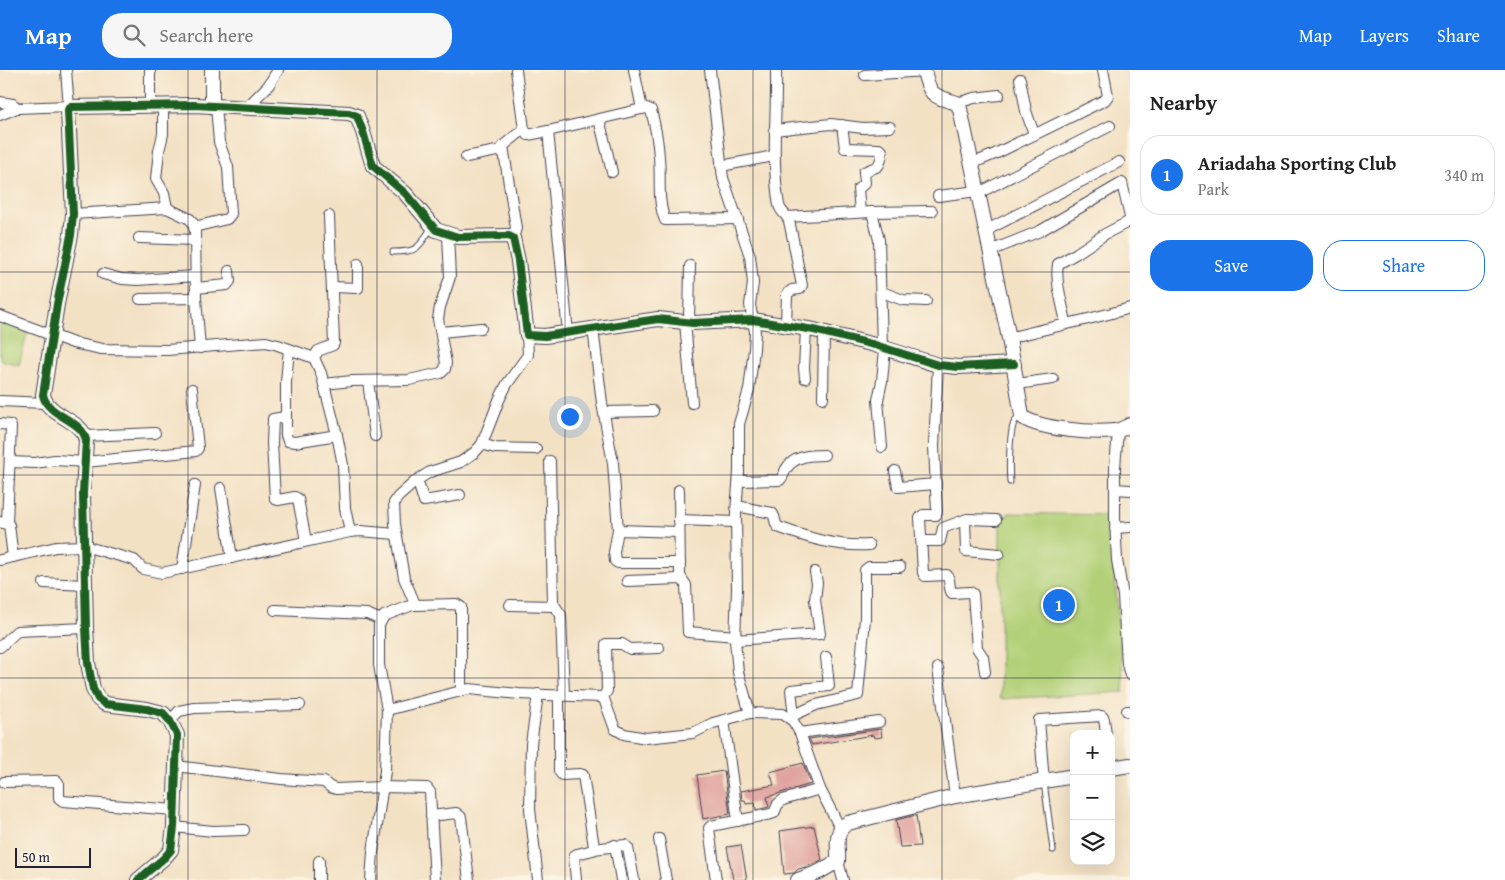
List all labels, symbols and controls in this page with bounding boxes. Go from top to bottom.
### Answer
search box [102,13,452,58]
text: Map [25,18,72,53]
icon: search [120,21,148,49]
text: Search here [160,21,253,49]
text: Map [1299,22,1332,49]
text: Layers [1360,22,1409,49]
text: Share [1437,22,1480,49]
text: Nearby [1150,87,1217,118]
text: Ariadaha Sporting Club [1198,149,1396,177]
text: 1 [1163,163,1171,187]
text: 340 m [1444,163,1484,187]
text: Park [1198,177,1229,201]
button: Save [1150,240,1313,291]
button: Share [1323,240,1485,291]
your location [557,404,583,430]
pin: 1 [1043,586,1075,624]
map controls [1070,730,1115,865]
button: + [1070,730,1115,775]
button: − [1070,775,1115,820]
button: layers [1070,820,1115,865]
scale bar [15,845,91,868]
text: 50 m [22,847,50,867]

